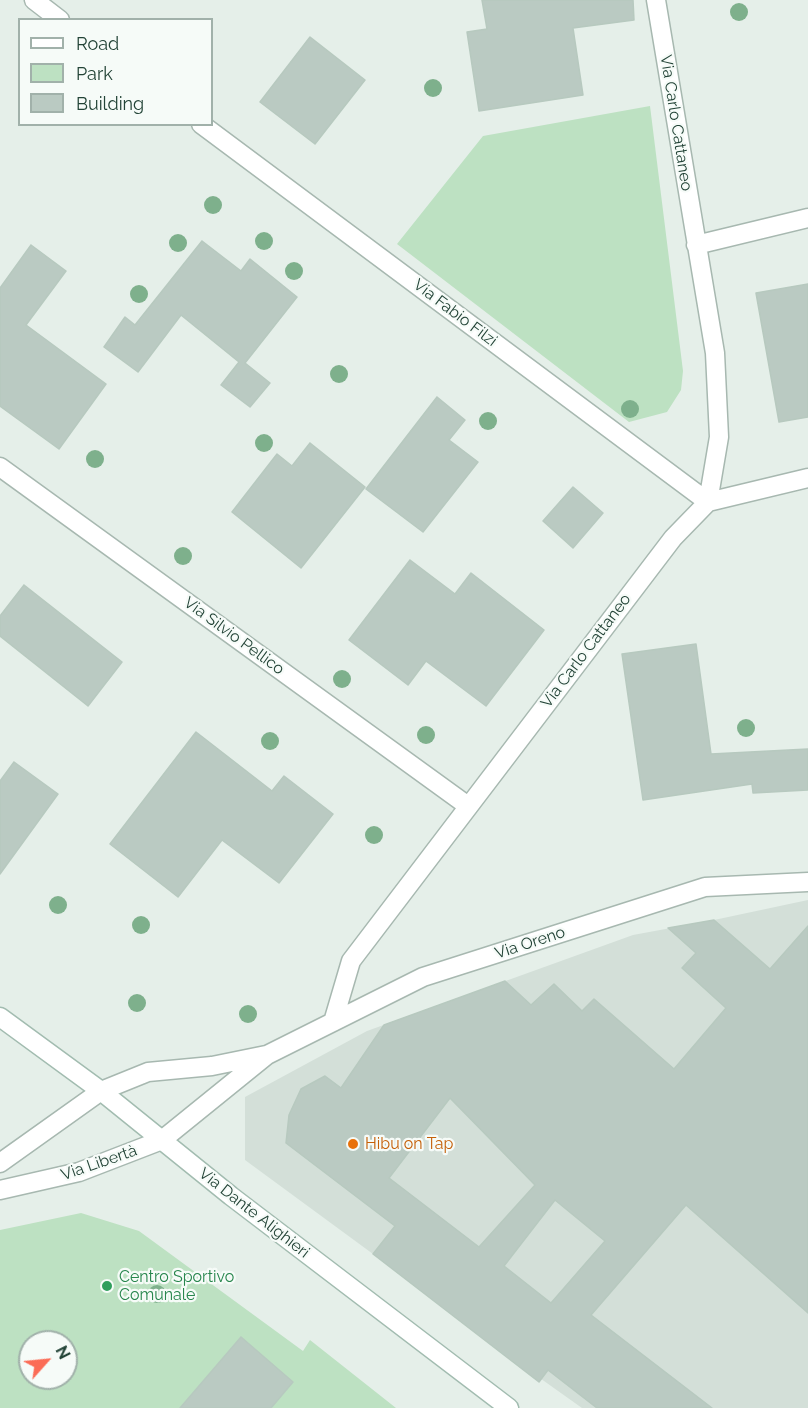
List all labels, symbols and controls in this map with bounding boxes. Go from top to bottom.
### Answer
legend [18,18,213,126]
text: Road [76,33,119,54]
street label: Via Carlo Cattaneo [656,53,696,193]
text: Park [76,63,113,84]
text: Building [76,93,144,114]
street label: Via Fabio Filzi [409,275,501,351]
street label: Via Carlo Cattaneo [537,590,635,712]
street label: Via Silvio Pellico [180,593,288,679]
street label: Via Oreno [492,923,568,963]
place label: Hibu on Tap [365,1134,453,1154]
marker: Hibu on Tap [346,1137,360,1151]
street label: Via Libertà [59,1141,139,1185]
street label: Via Dante Alighieri [195,1164,313,1262]
place label: Centro Sportivo Comunale [119,1267,234,1305]
marker: Centro Sportivo Comunale [100,1279,114,1293]
north arrow [18,1330,78,1390]
text: N [51,1343,74,1362]

